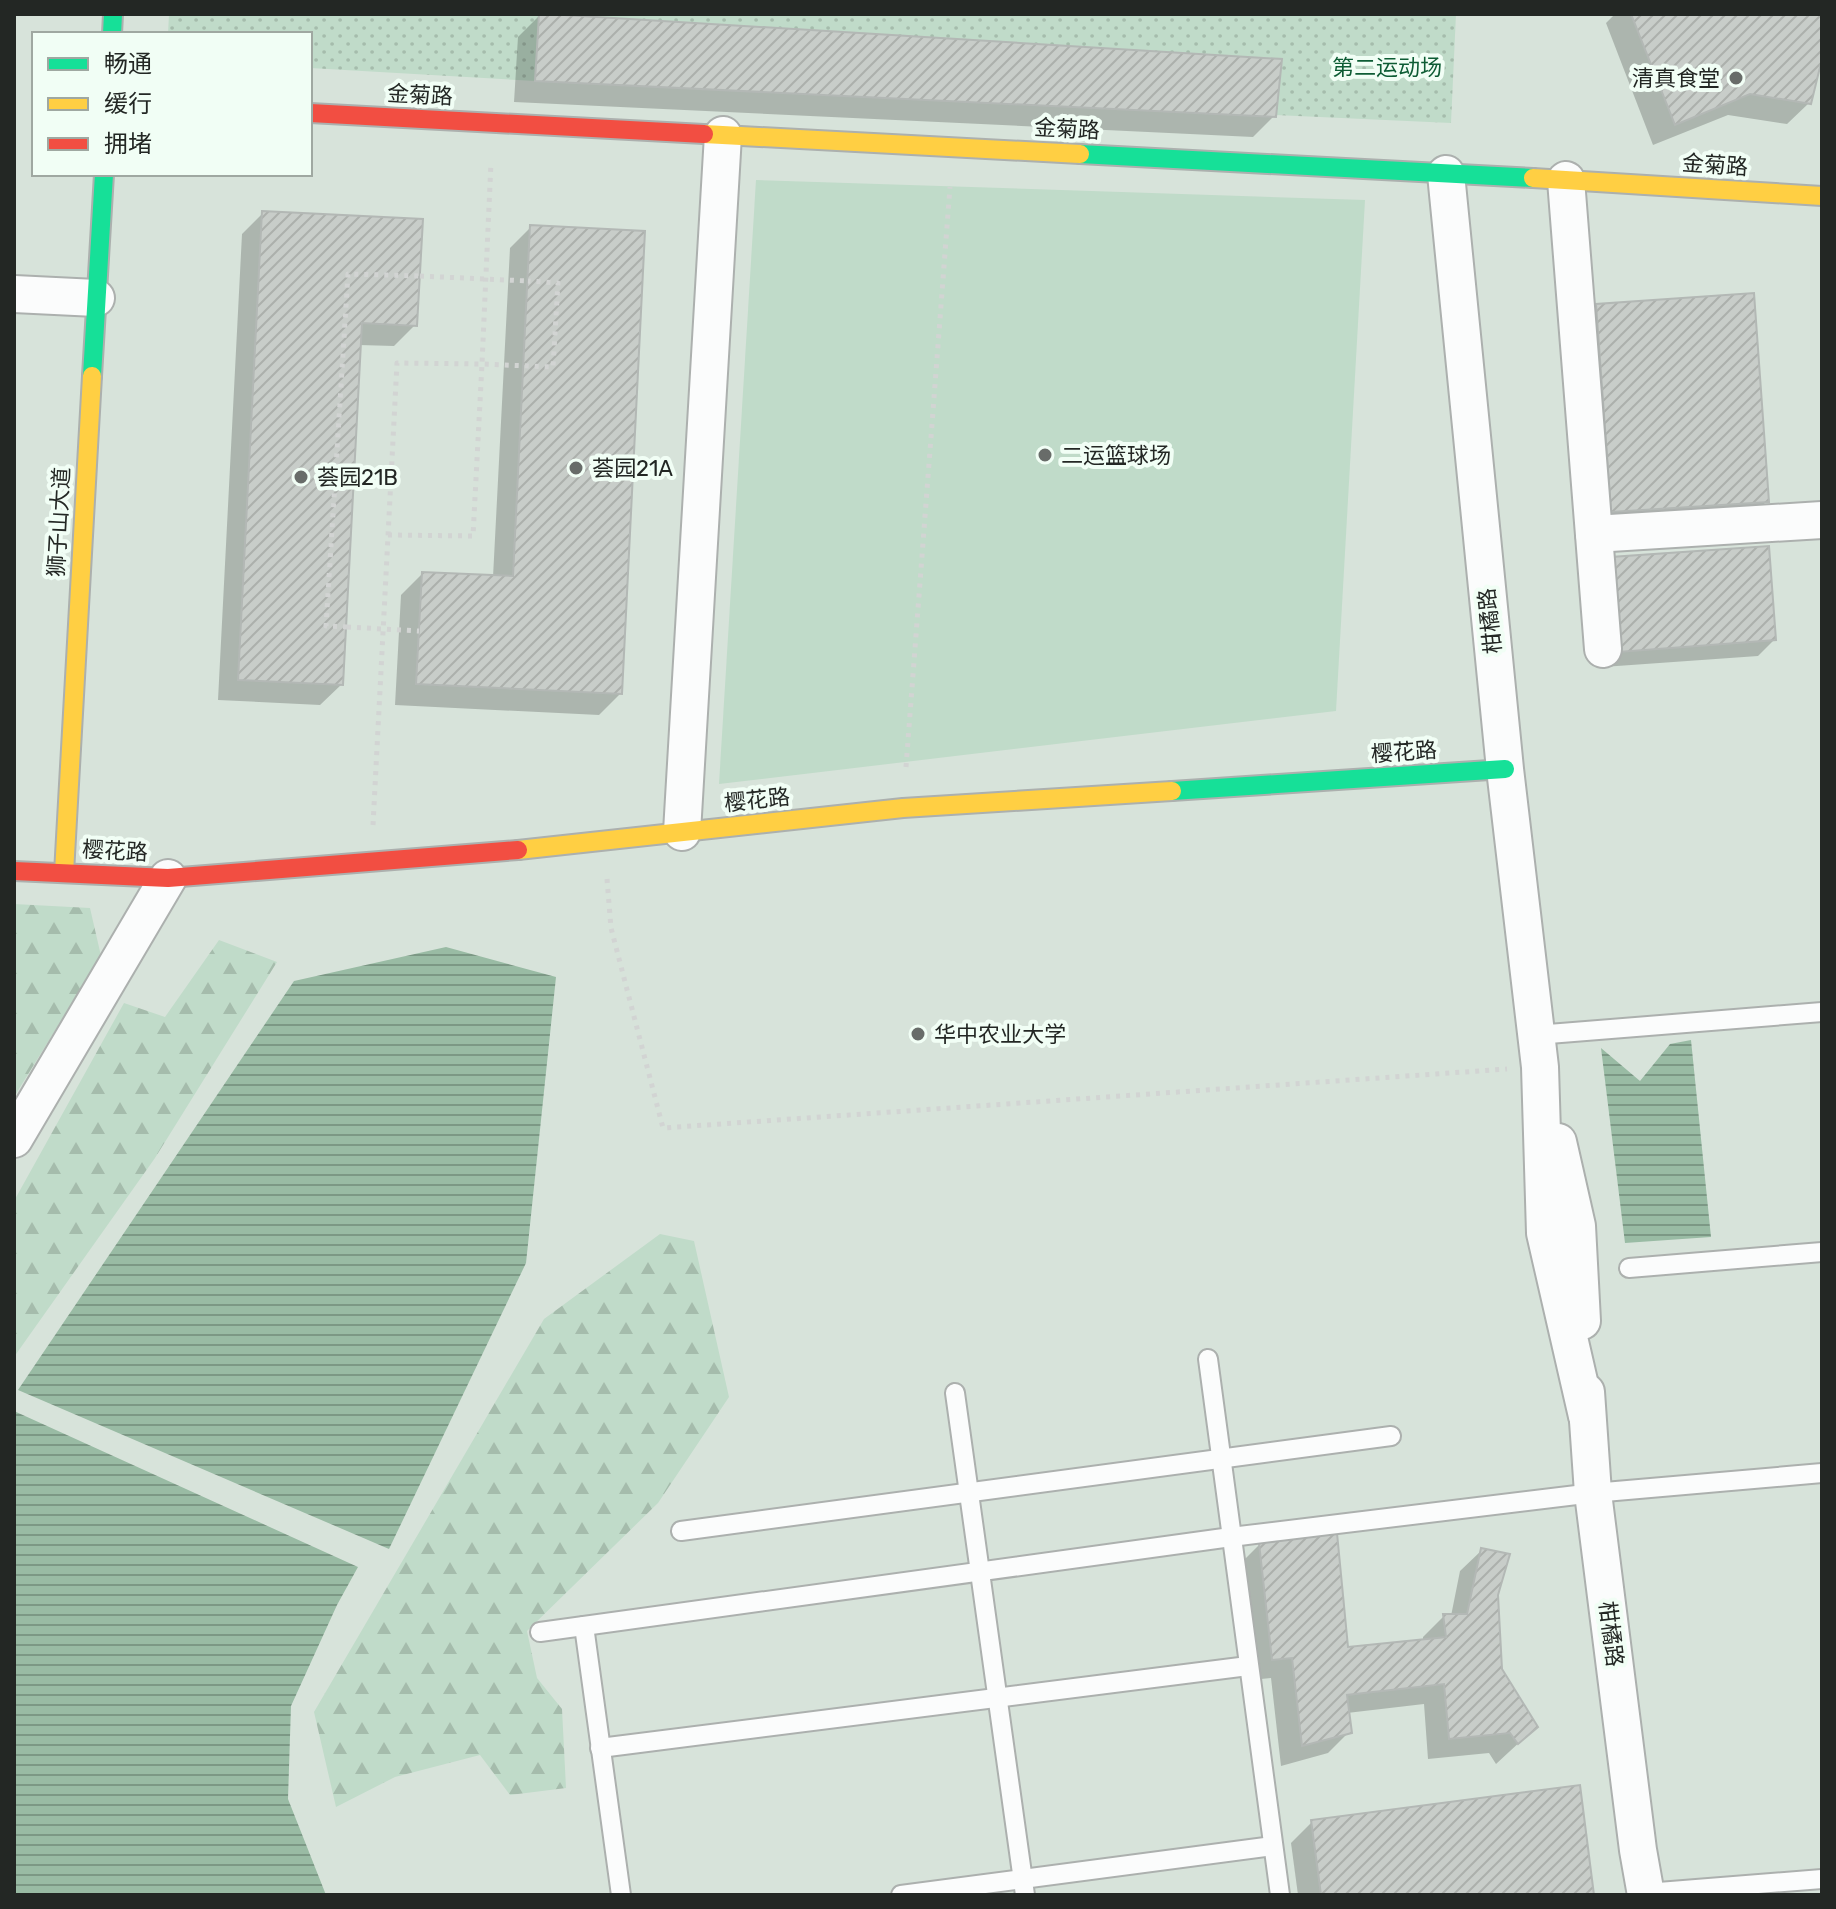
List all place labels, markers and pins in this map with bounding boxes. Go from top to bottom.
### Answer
place label: 清真食堂 [1632,65,1720,92]
marker: 清真食堂 [1727,69,1745,87]
place label: 二运篮球场 [1061,442,1171,469]
marker: 二运篮球场 [1036,446,1054,464]
place label: 荟园21A [592,455,673,482]
marker: 荟园21A [567,459,585,477]
place label: 荟园21B [317,464,398,491]
marker: 荟园21B [292,468,310,486]
place label: 华中农业大学 [934,1021,1066,1048]
marker: 华中农业大学 [909,1025,927,1043]

